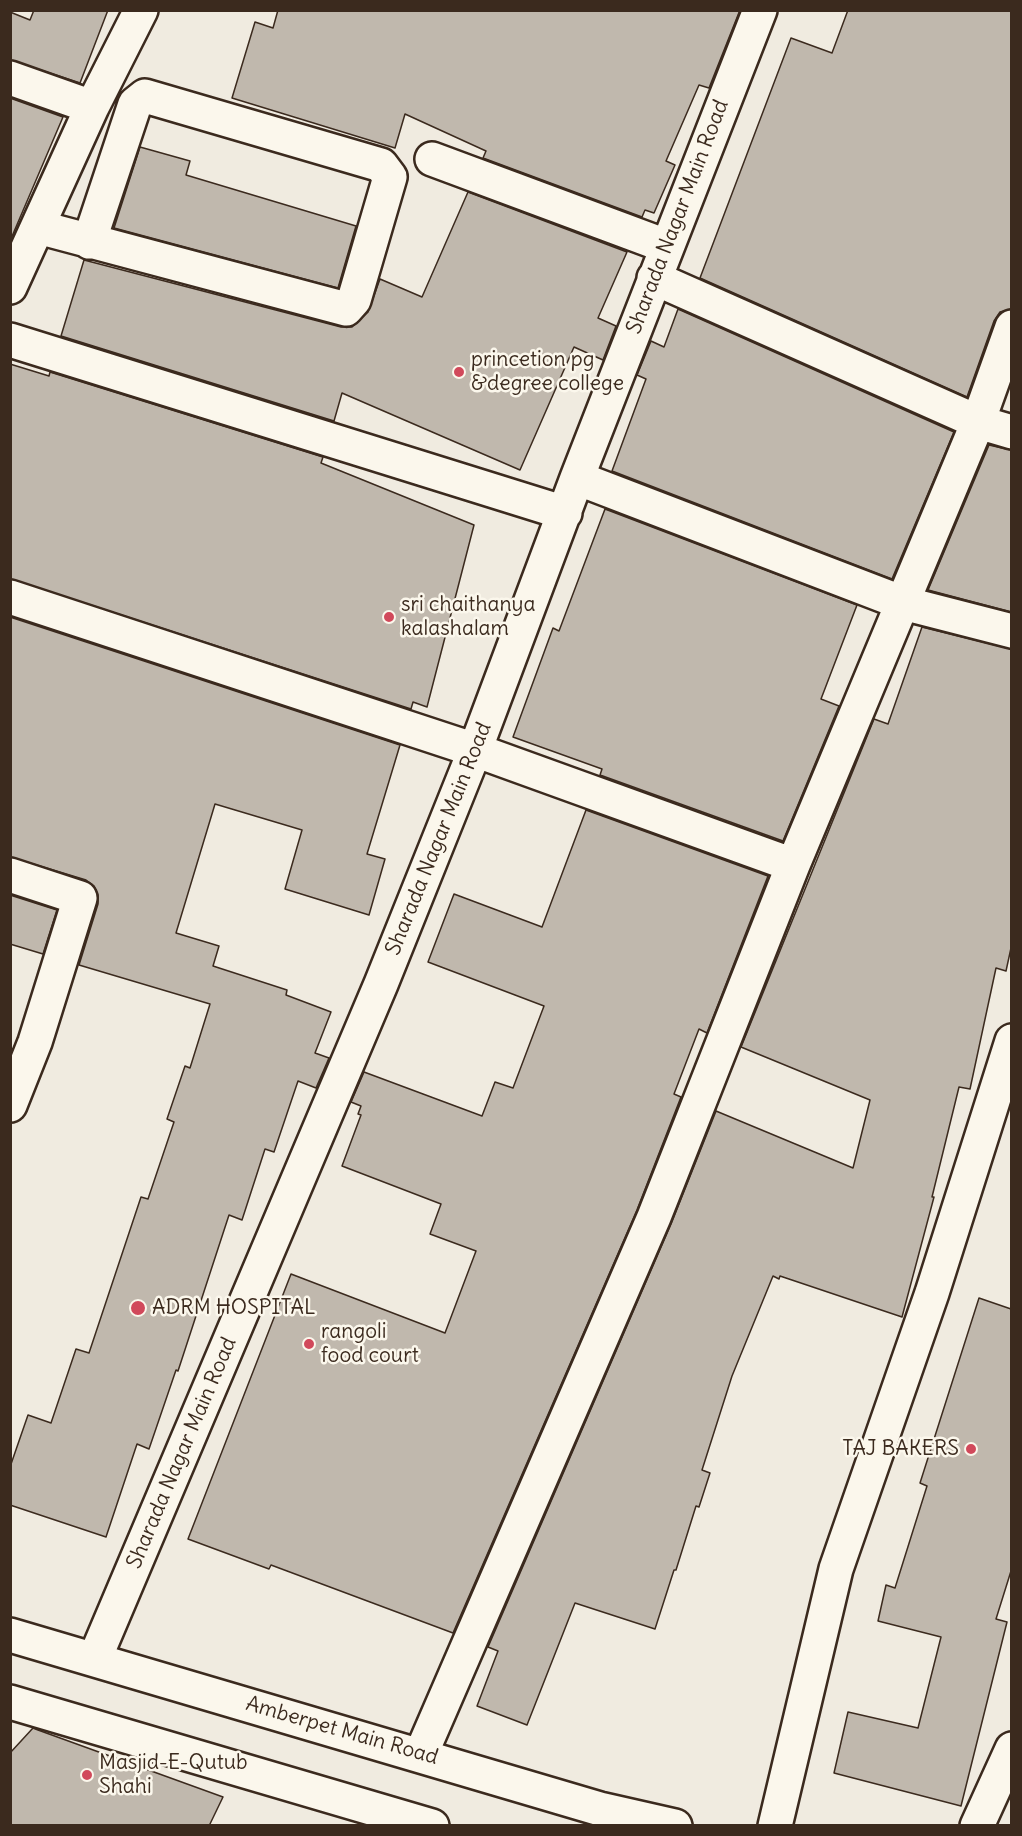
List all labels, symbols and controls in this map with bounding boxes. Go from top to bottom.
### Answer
street label: Sharada Nagar Main Road [622,96,734,338]
place label: princetion pg &degree college [471,347,624,397]
marker: princetion pg &degree college [452,365,466,379]
place label: sri chaithanya kalashalam [401,592,535,642]
marker: sri chaithanya kalashalam [382,610,396,624]
street label: Sharada Nagar Main Road [381,719,497,959]
place label: ADRM HOSPITAL [152,1295,315,1321]
marker: ADRM HOSPITAL [129,1299,147,1317]
place label: rangoli food court [321,1319,419,1369]
street label: Sharada Nagar Main Road [122,1334,242,1572]
marker: rangoli food court [302,1337,316,1351]
place label: TAJ BAKERS [842,1436,959,1462]
marker: TAJ BAKERS [964,1442,978,1456]
street label: Amberpet Main Road [243,1692,441,1770]
place label: Masjid-E-Qutub Shahi [99,1750,248,1800]
marker: Masjid-E-Qutub Shahi [80,1768,94,1782]

